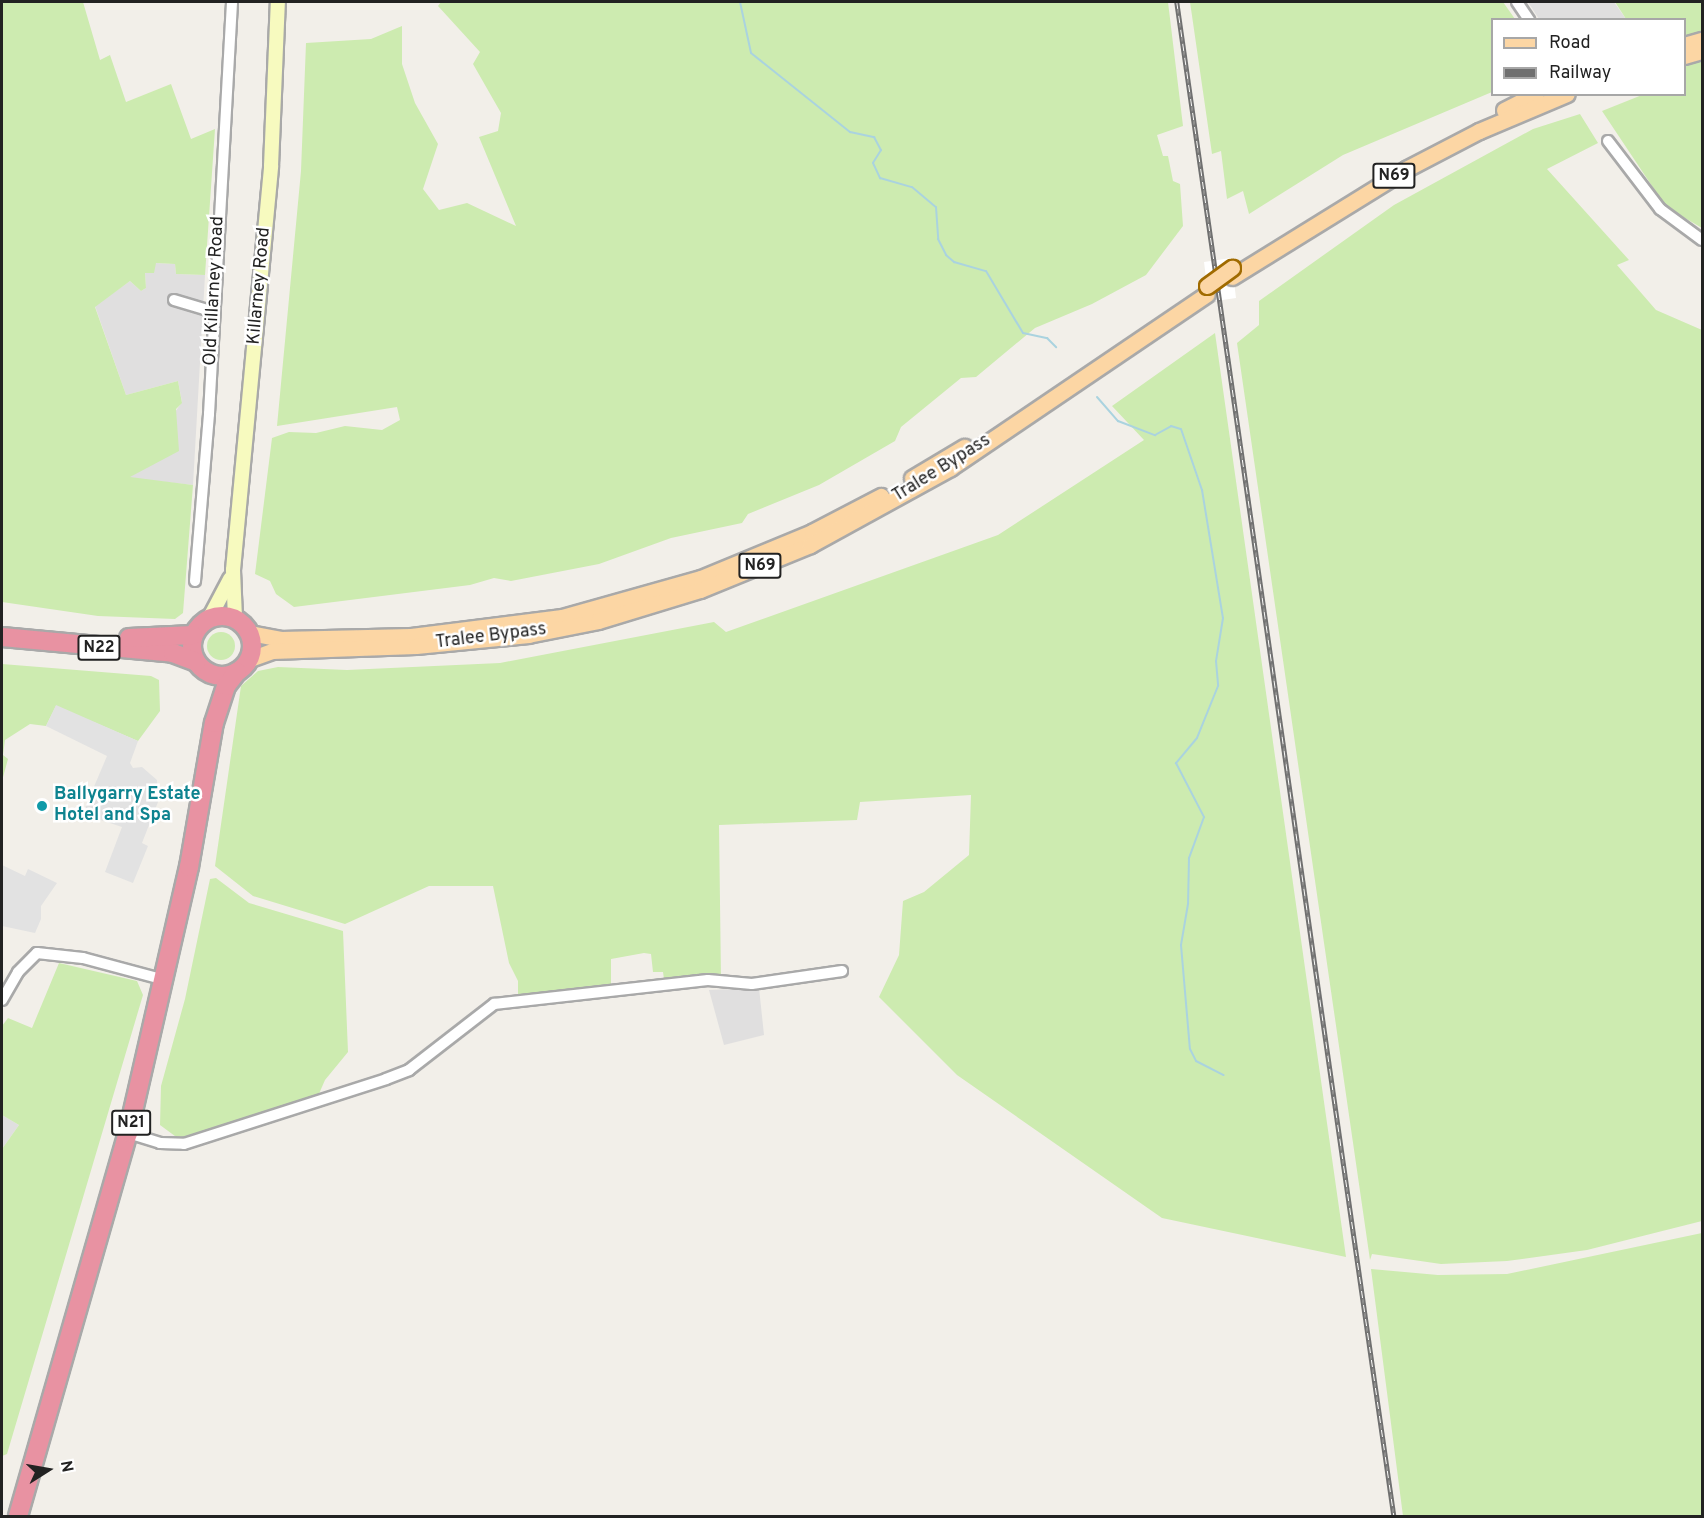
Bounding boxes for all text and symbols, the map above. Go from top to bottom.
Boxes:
legend [1491,18,1686,96]
text: Road [1549,32,1591,55]
text: Railway [1549,62,1611,85]
road number: N69 [1372,163,1416,189]
street label: Old Killarney Road [200,216,230,366]
street label: Killarney Road [244,226,276,346]
street label: Tralee Bypass [889,430,995,508]
road number: N69 [738,553,783,579]
street label: Tralee Bypass [434,619,548,655]
road number: N22 [76,635,122,661]
place label: Ballygarry Estate Hotel and Spa [54,785,200,828]
marker: Ballygarry Estate Hotel and Spa [35,799,49,813]
road number: N21 [110,1110,152,1136]
north arrow [18,1440,78,1500]
text: N [55,1459,77,1474]

